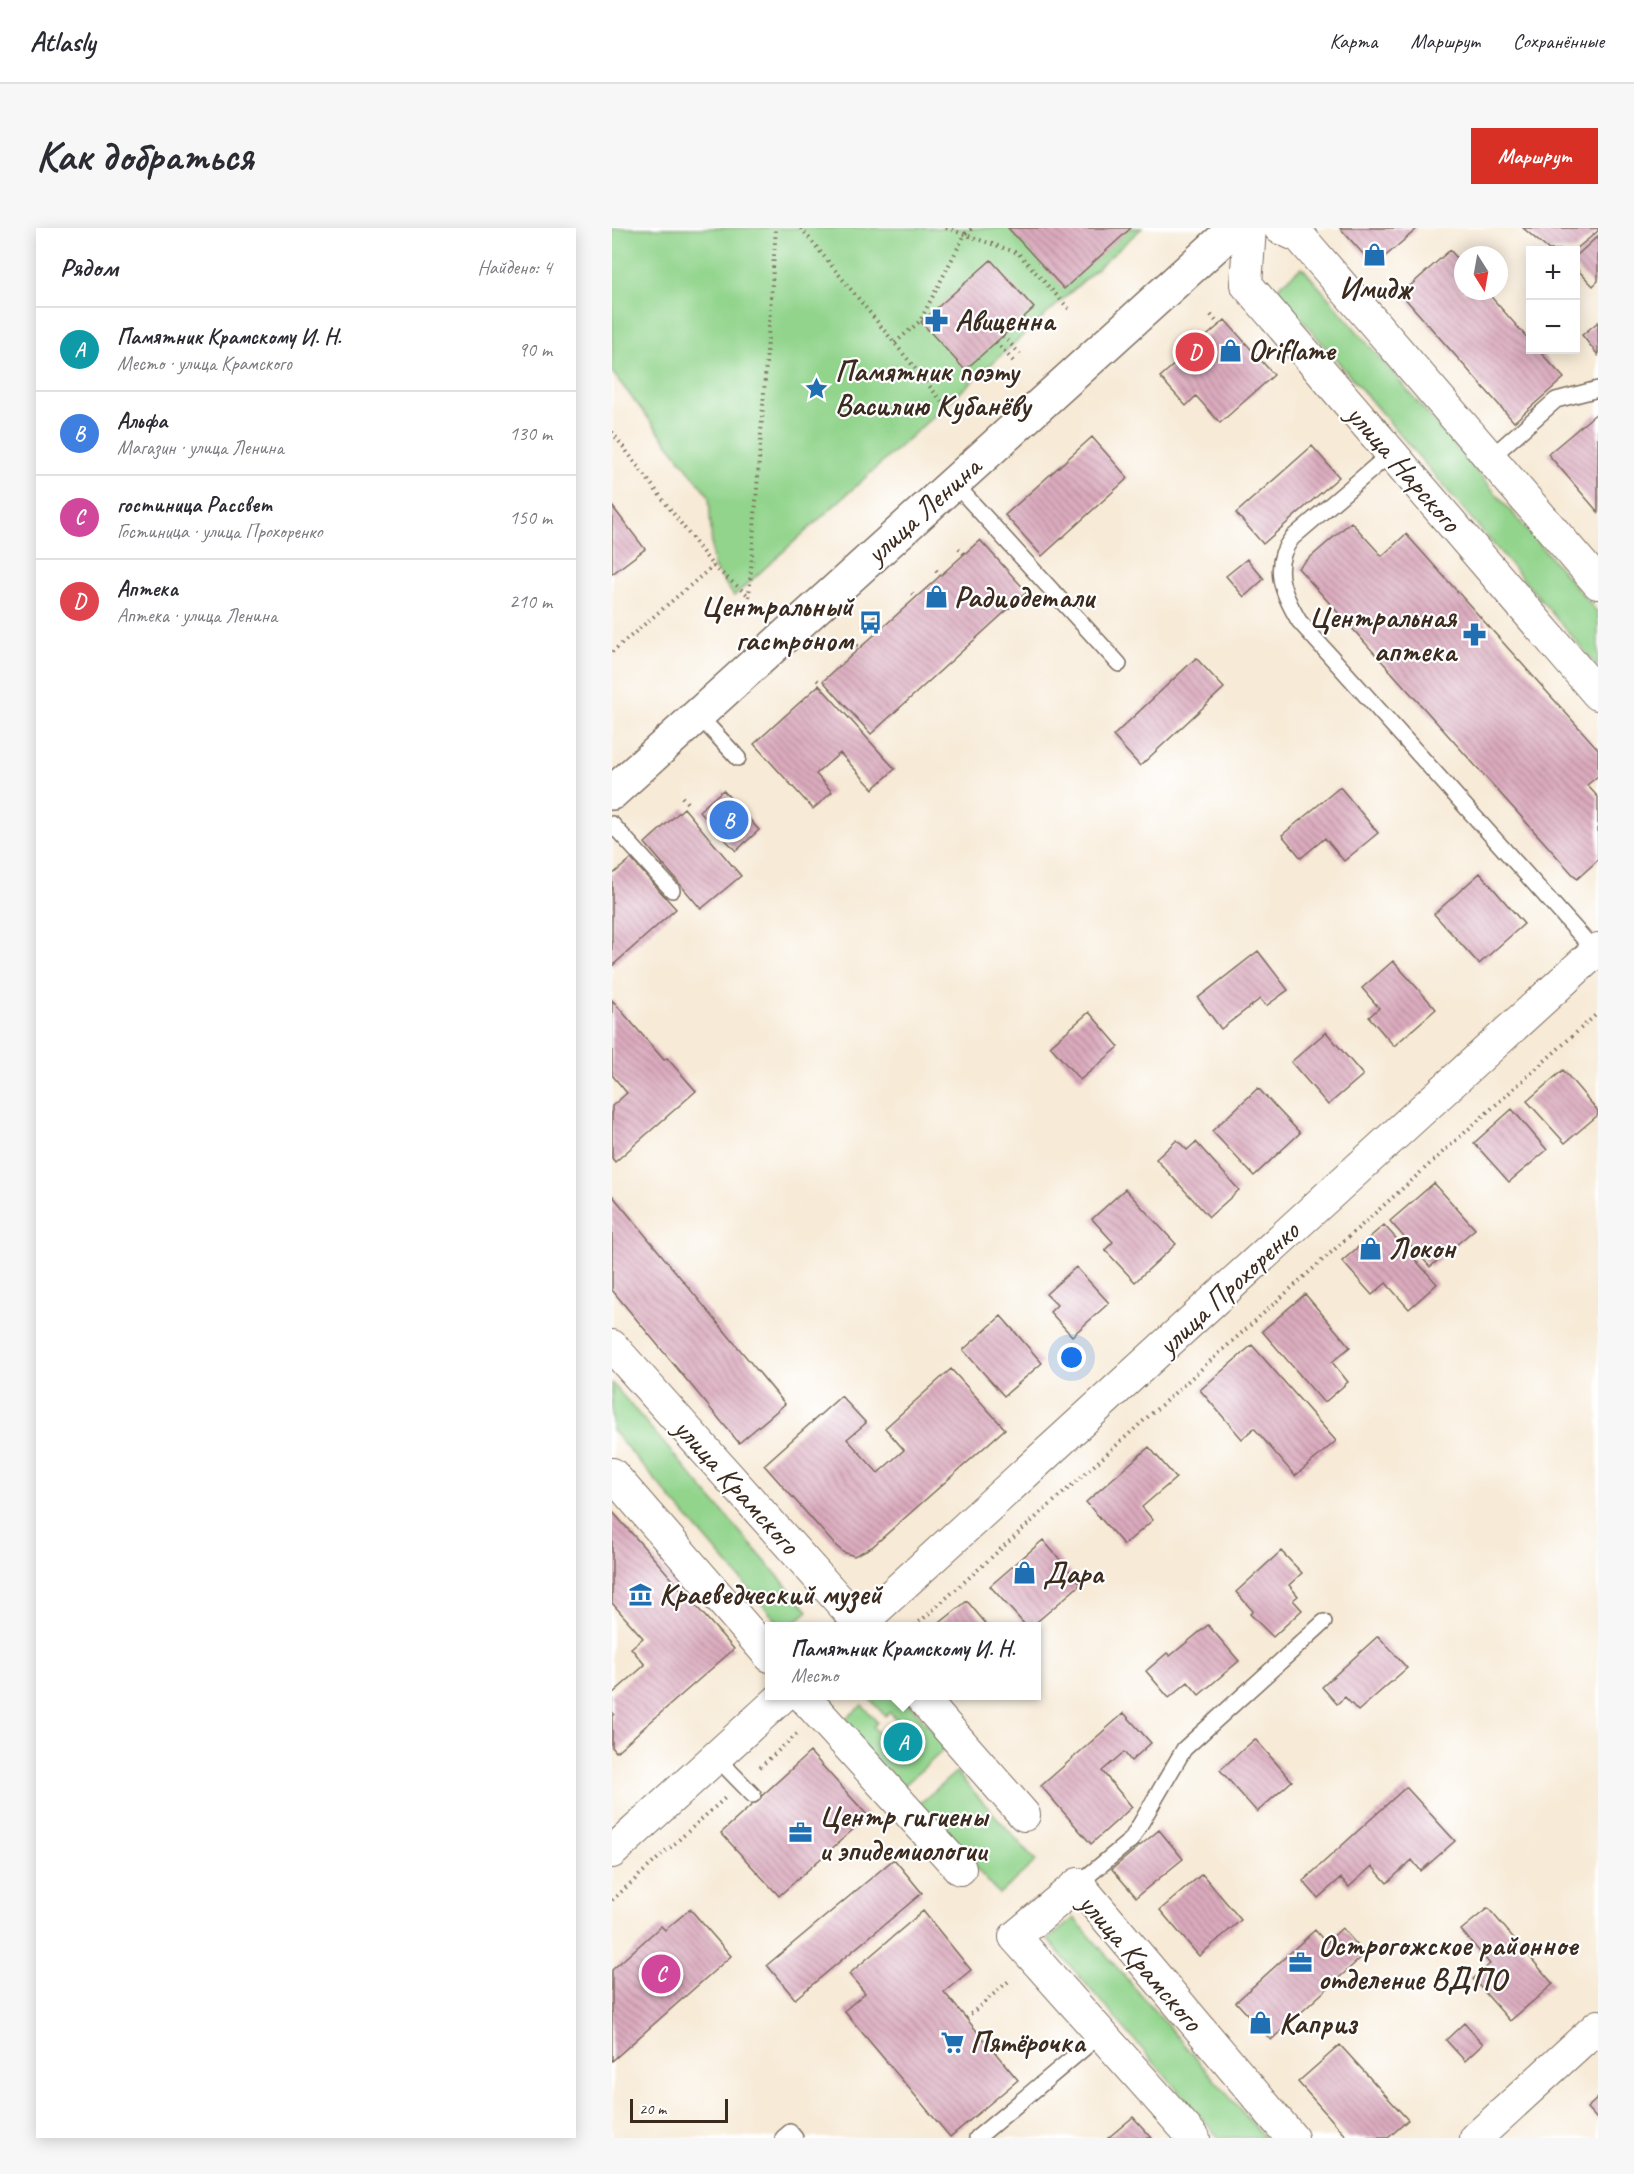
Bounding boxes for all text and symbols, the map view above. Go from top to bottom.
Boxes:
text: Atlasly [30,24,95,59]
text: Карта [1329,28,1378,54]
text: Маршрут [1411,28,1480,54]
text: Сохранённые [1513,28,1604,54]
button: Маршрут [1471,128,1598,184]
text: Как добраться [36,130,253,183]
shop icon: Имидж [1362,241,1388,267]
north arrow [1454,246,1508,300]
map controls [1526,246,1580,354]
button: + [1526,246,1580,300]
text: Рядом [60,251,118,284]
text: Найдено: 4 [477,255,552,280]
place label: Имидж [1339,269,1415,307]
button: − [1526,300,1580,354]
place label: Авиценна [955,301,1057,339]
pharmacy icon: Авиценна [924,307,950,333]
text: Памятник Крамскому И. Н. [117,323,341,351]
pin: D [1176,330,1214,374]
place label: Oriflame [1248,331,1336,369]
text: A [74,337,85,362]
text: 90 m [518,337,552,362]
shop icon: Oriflame [1217,337,1243,363]
text: Место · улица Крамского [117,351,292,376]
place label: Памятник поэту Василию Кубанёву [835,352,1033,425]
place icon: Памятник поэту Василию Кубанёву [804,375,830,401]
street label: улица Нарского [1337,395,1471,541]
text: Альфа [117,407,167,435]
text: B [74,421,85,446]
text: 130 m [509,421,552,446]
text: Магазин · улица Ленина [117,435,284,460]
street label: улица Ленина [856,446,991,573]
text: гостиница Рассвет [117,491,272,519]
text: C [75,505,84,530]
text: 150 m [509,505,552,530]
text: Гостиница · улица Прохоренко [117,519,323,544]
text: Аптека [117,575,178,603]
place label: Радиодетали [954,578,1096,616]
shop icon: Радиодетали [923,584,949,610]
place label: Центральный гастроном [701,587,855,659]
text: D [74,589,85,614]
text: 210 m [509,589,552,614]
place label: Центральная аптека [1309,598,1459,670]
text: Аптека · улица Ленина [117,603,277,628]
bus stop icon: Центральный гастроном [858,610,884,636]
pharmacy icon: Центральная аптека [1461,621,1487,647]
pin: B [710,798,748,842]
street label: улица Прохоренко [1147,1211,1308,1365]
place label: Локон [1388,1229,1457,1267]
shop icon: Локон [1357,1235,1383,1261]
your location [1057,1343,1086,1372]
street label: улица Крамского [664,1408,809,1563]
place label: Дара [1043,1554,1105,1592]
shop icon: Дара [1012,1560,1038,1586]
place label: Краеведческий музей [659,1575,884,1614]
museum icon: Краеведческий музей [628,1581,654,1607]
popup [765,1622,1041,1700]
text: Памятник Крамскому И. Н. [791,1635,1015,1663]
text: Место [791,1663,838,1688]
pin: A [884,1720,922,1765]
place label: Центр гигиены и эпидемиологии [819,1797,990,1869]
office icon: Центр гигиены и эпидемиологии [788,1820,814,1846]
street label: улица Крамского [1069,1883,1212,2040]
place label: Острогожское районное отделение ВДПО [1318,1926,1579,1998]
office icon: Острогожское районное отделение ВДПО [1287,1949,1313,1975]
pin: C [641,1952,680,1996]
place label: Каприз [1279,2004,1359,2042]
shop icon: Каприз [1248,2010,1274,2036]
place label: Пятёрочка [970,2023,1087,2061]
supermarket icon: Пятёрочка [939,2029,965,2055]
scale bar [630,2096,728,2124]
text: 20 m [639,2099,666,2119]

